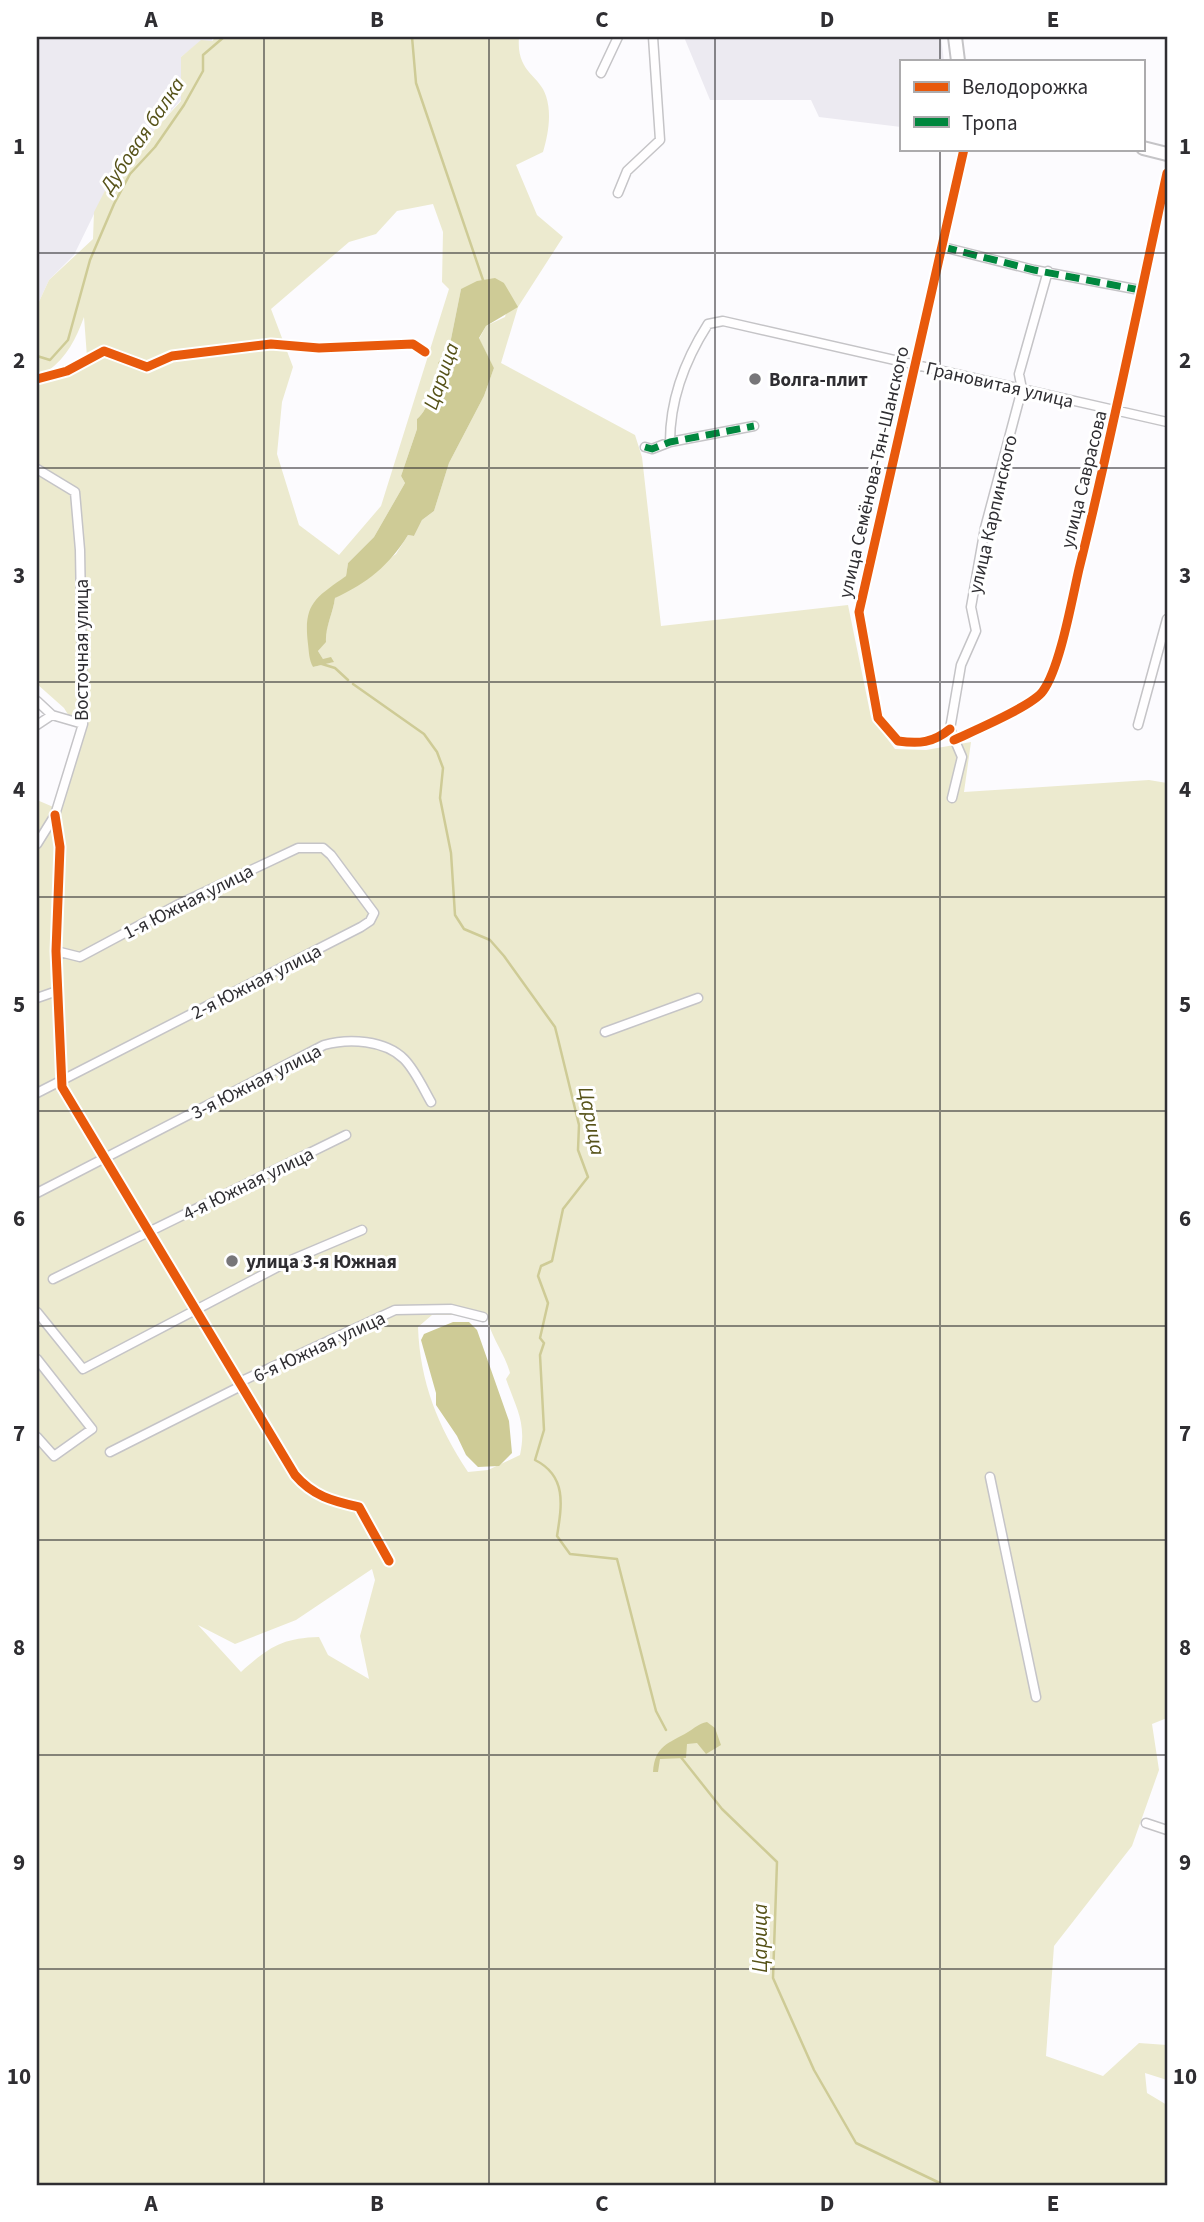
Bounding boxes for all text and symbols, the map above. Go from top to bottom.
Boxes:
text: A [143,3,158,36]
text: B [370,3,384,36]
text: C [595,3,609,36]
text: D [820,3,834,36]
text: E [1047,3,1059,36]
legend [900,60,1144,150]
water label: Дубовая балка [91,71,192,200]
text: Велодорожка [962,72,1088,102]
text: Тропа [962,108,1018,138]
text: 1 [13,130,25,163]
text: 1 [1179,130,1191,163]
water label: Царица [416,338,466,414]
text: 2 [13,344,25,377]
street label: улица Семёнова-Тян-Шанского [832,344,917,601]
text: 2 [1179,344,1191,377]
street label: Грановитая улица [923,355,1076,416]
place label: Волга-плит [769,367,868,394]
marker: Волга-плит [747,371,763,387]
street label: улица Саврасова [1054,408,1115,551]
street label: улица Карпинского [962,432,1025,596]
text: 3 [13,559,25,592]
text: 3 [1179,559,1191,592]
street label: Восточная улица [69,579,96,721]
text: 4 [13,773,25,806]
text: 4 [1179,773,1191,806]
street label: 1-я Южная улица [119,858,258,947]
street label: 2-я Южная улица [187,938,326,1027]
text: 5 [13,988,25,1021]
text: 5 [1179,988,1191,1021]
street label: 3-я Южная улица [187,1038,326,1127]
water label: Царица [571,1084,613,1158]
street label: 4-я Южная улица [179,1141,319,1228]
text: 6 [13,1202,25,1235]
text: 6 [1179,1202,1191,1235]
place label: улица 3-я Южная [246,1249,397,1276]
marker: улица 3-я Южная [224,1253,240,1269]
street label: 6-я Южная улица [249,1305,390,1390]
text: 7 [13,1417,25,1450]
text: 7 [1179,1417,1191,1450]
text: 8 [13,1631,25,1664]
text: 8 [1179,1631,1191,1664]
text: 9 [13,1846,25,1879]
text: 9 [1179,1846,1191,1879]
water label: Царица [745,1903,775,1973]
text: 10 [7,2060,31,2093]
text: 10 [1173,2060,1197,2093]
text: A [143,2187,158,2220]
text: B [370,2187,384,2220]
text: C [595,2187,609,2220]
text: D [820,2187,834,2220]
text: E [1047,2187,1059,2220]

